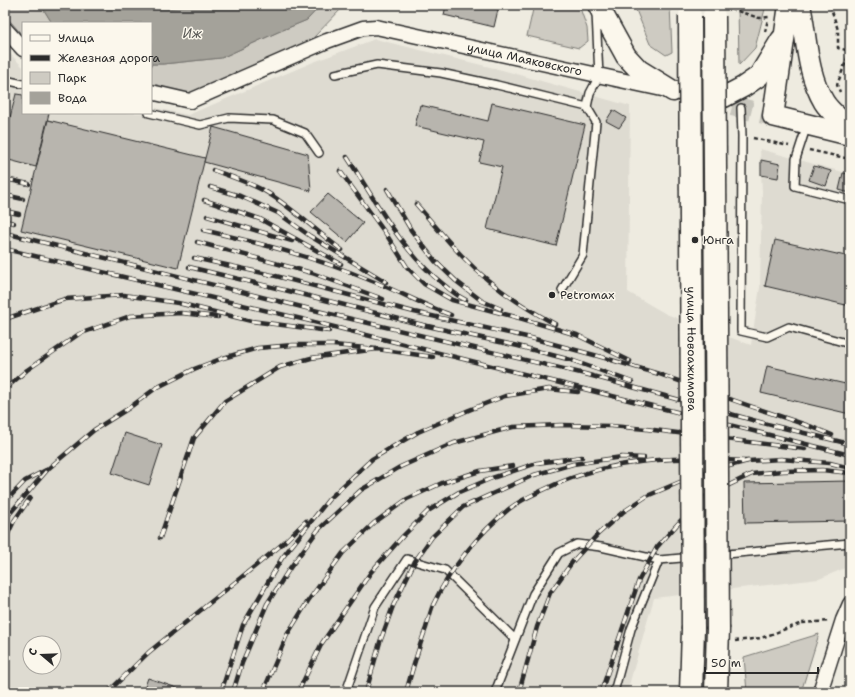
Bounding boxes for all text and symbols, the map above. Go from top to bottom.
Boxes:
legend [22,22,152,114]
water label: Иж [182,25,202,42]
text: Улица [58,30,95,46]
street label: улица Маяковского [466,39,584,79]
text: Железная дорога [58,50,161,66]
text: Парк [58,70,87,86]
text: Вода [58,90,87,106]
place label: Юнга [703,232,734,248]
marker: Юнга [690,235,700,245]
place label: Petromax [560,287,615,303]
street label: улица Новоажимова [683,287,700,412]
marker: Petromax [547,290,557,300]
north arrow [22,635,62,675]
text: С [25,646,41,658]
scale bar [705,649,818,675]
text: 50 m [711,655,741,671]

